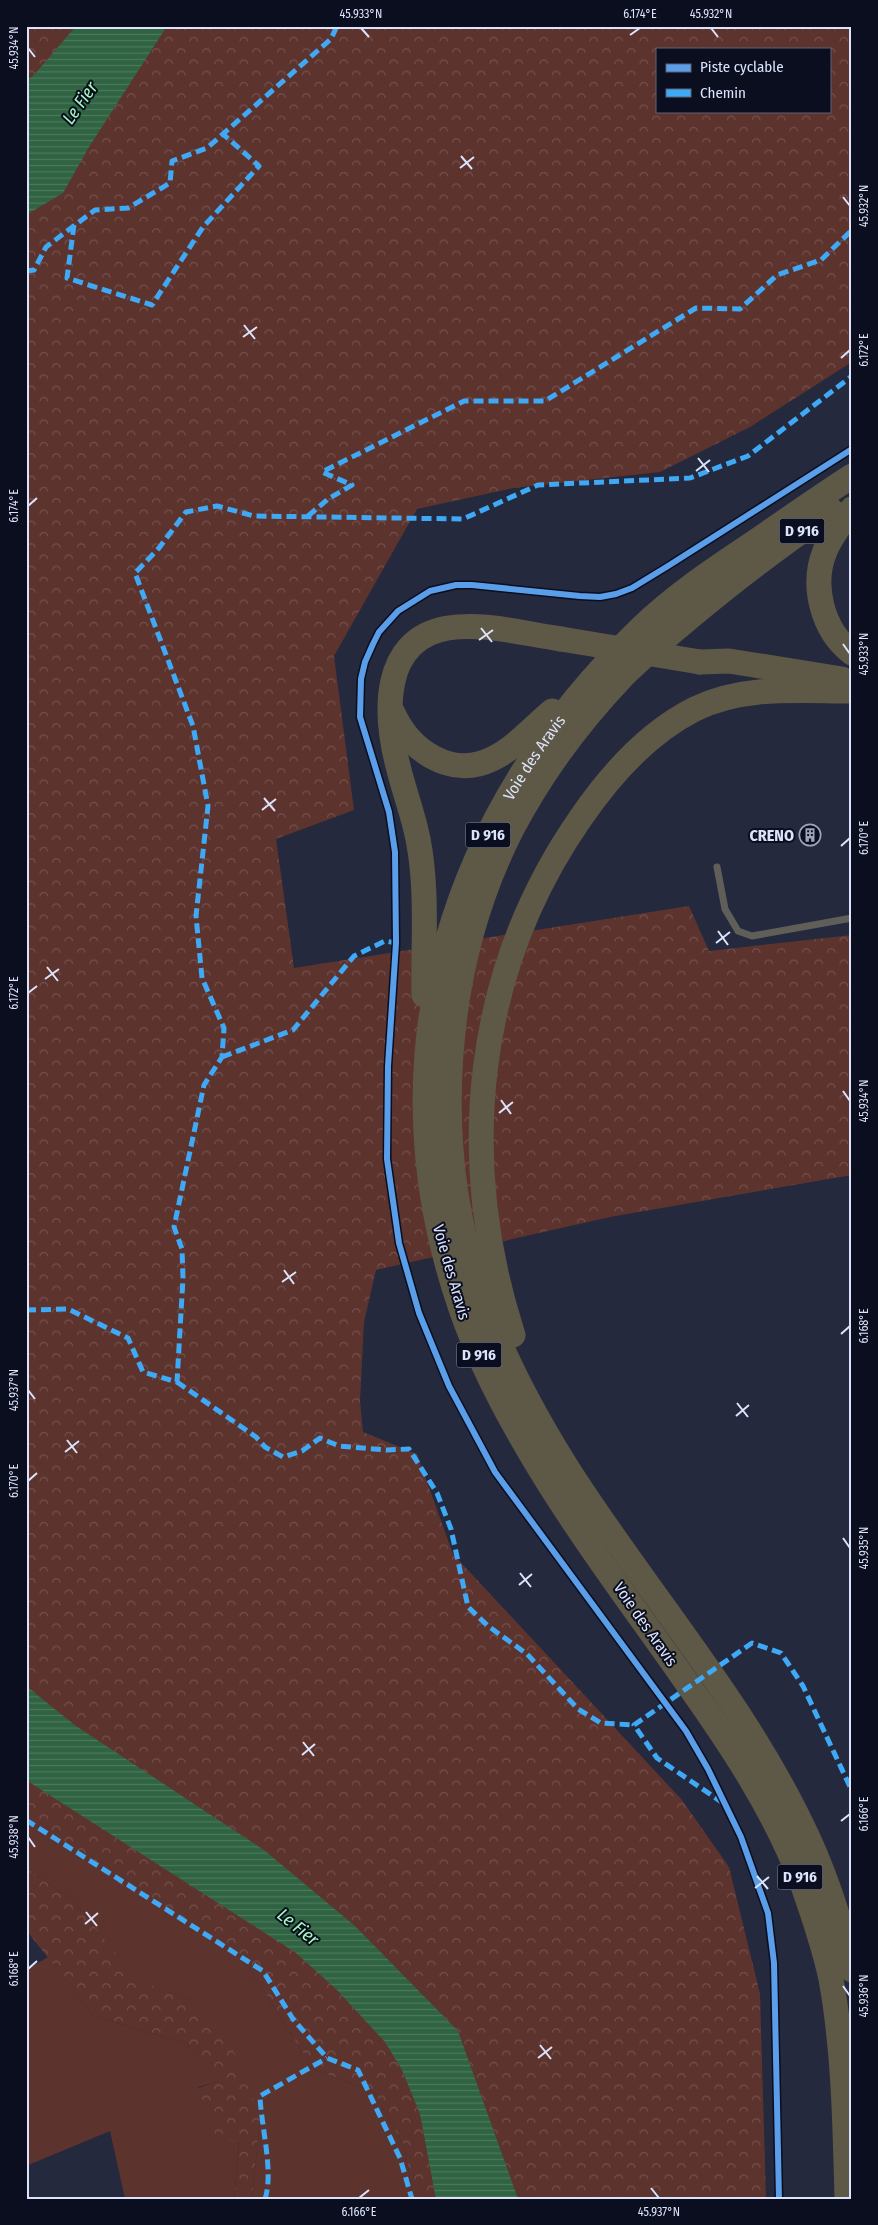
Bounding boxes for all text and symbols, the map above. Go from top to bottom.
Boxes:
text: 45.933°N [340,7,382,21]
text: 6.174°E [623,7,657,21]
text: 45.932°N [690,7,732,21]
text: 45.934°N [7,26,21,70]
legend [656,48,830,112]
text: Piste cyclable [700,58,784,76]
water label: Le Fier [58,77,103,128]
text: Chemin [700,84,746,102]
text: 45.932°N [857,185,871,227]
text: 6.172°E [857,333,871,367]
text: 6.174°E [7,489,21,523]
road number: D 916 [780,518,824,544]
text: 45.933°N [857,633,871,675]
street label: Voie des Aravis [499,711,569,804]
text: 6.170°E [857,821,871,855]
road number: D 916 [466,822,510,848]
building icon: CRENO [798,823,822,847]
place label: CRENO [749,826,794,845]
text: 6.172°E [7,976,21,1010]
text: 45.934°N [857,1079,871,1123]
street label: Voie des Aravis [429,1222,474,1322]
text: 6.168°E [857,1308,871,1344]
road number: D 916 [456,1342,502,1368]
text: 45.937°N [7,1369,21,1411]
text: 6.170°E [7,1464,21,1498]
text: 45.935°N [857,1527,871,1569]
street label: Voie des Aravis [610,1579,682,1670]
text: 6.166°E [857,1796,871,1832]
text: 45.938°N [7,1815,21,1859]
road number: D 916 [778,1864,822,1890]
water label: Le Fier [273,1904,324,1951]
text: 6.168°E [7,1951,21,1987]
text: 45.936°N [857,1974,871,2018]
text: 6.166°E [341,2205,377,2219]
text: 45.937°N [638,2205,680,2219]

